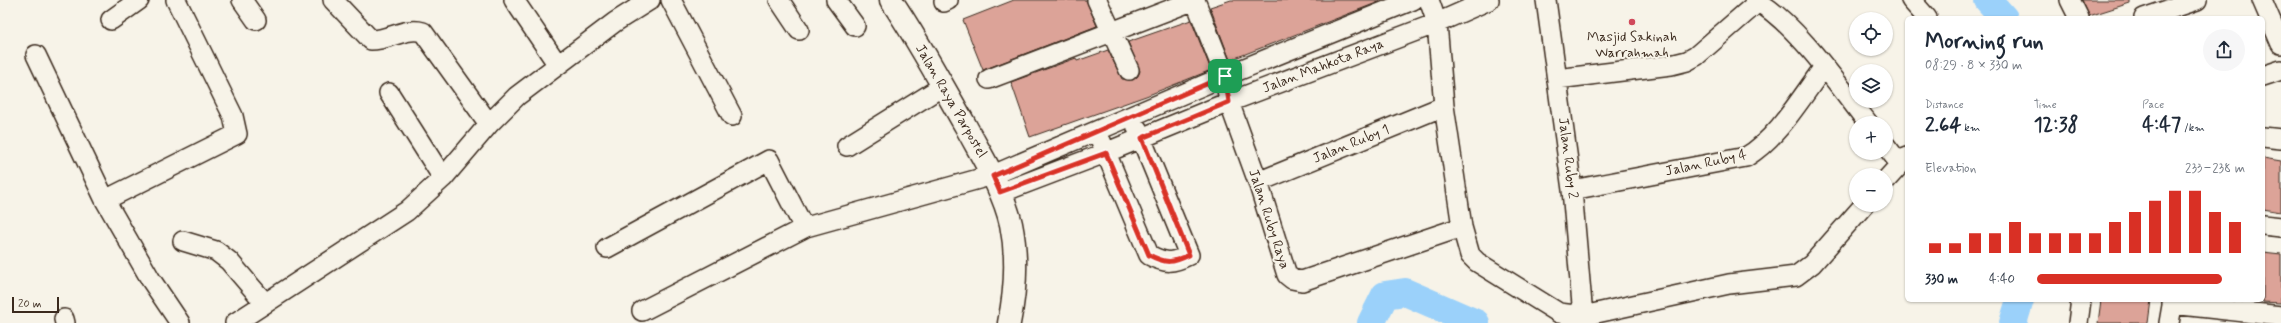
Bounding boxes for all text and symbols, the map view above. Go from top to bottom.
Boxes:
map controls [1849,12,1893,212]
button: locate [1849,12,1893,56]
marker: Masjid Sakinah Warrahmah [1627,17,1637,27]
place label: Masjid Sakinah Warrahmah [1587,28,1677,62]
text: Morning run [1925,28,2044,56]
button: share [2203,29,2245,71]
street label: Jalan Mahkota Raya [1260,35,1386,97]
street label: Jalan Raya Parpostel [911,41,991,161]
text: 08:29 · 8 × 330 m [1925,57,2022,74]
pin [1208,59,1242,93]
button: layers [1849,64,1893,108]
icon: arrive [1214,65,1236,87]
text: Distance [1925,98,1964,112]
text: Time [2034,98,2057,112]
text: Pace [2142,98,2164,112]
text: 2.64 [1925,112,1961,139]
text: 12:38 [2034,112,2079,139]
text: 4:47 [2142,112,2181,139]
street label: Jalan Ruby 2 [1554,116,1582,200]
button: + [1849,116,1893,160]
street label: Jalan Ruby 1 [1310,120,1392,168]
text: km [1961,121,1980,135]
text: /km [2181,121,2205,135]
street label: Jalan Ruby 4 [1664,146,1748,180]
text: Elevation [1925,160,1976,177]
text: 233–238 m [2185,160,2245,177]
street label: Jalan Ruby Raya [1244,167,1294,272]
button: − [1849,168,1893,212]
text: 330 m [1925,271,1958,288]
text: 4:40 [1989,271,2015,288]
scale bar [12,295,59,314]
text: 20 m [18,297,41,311]

